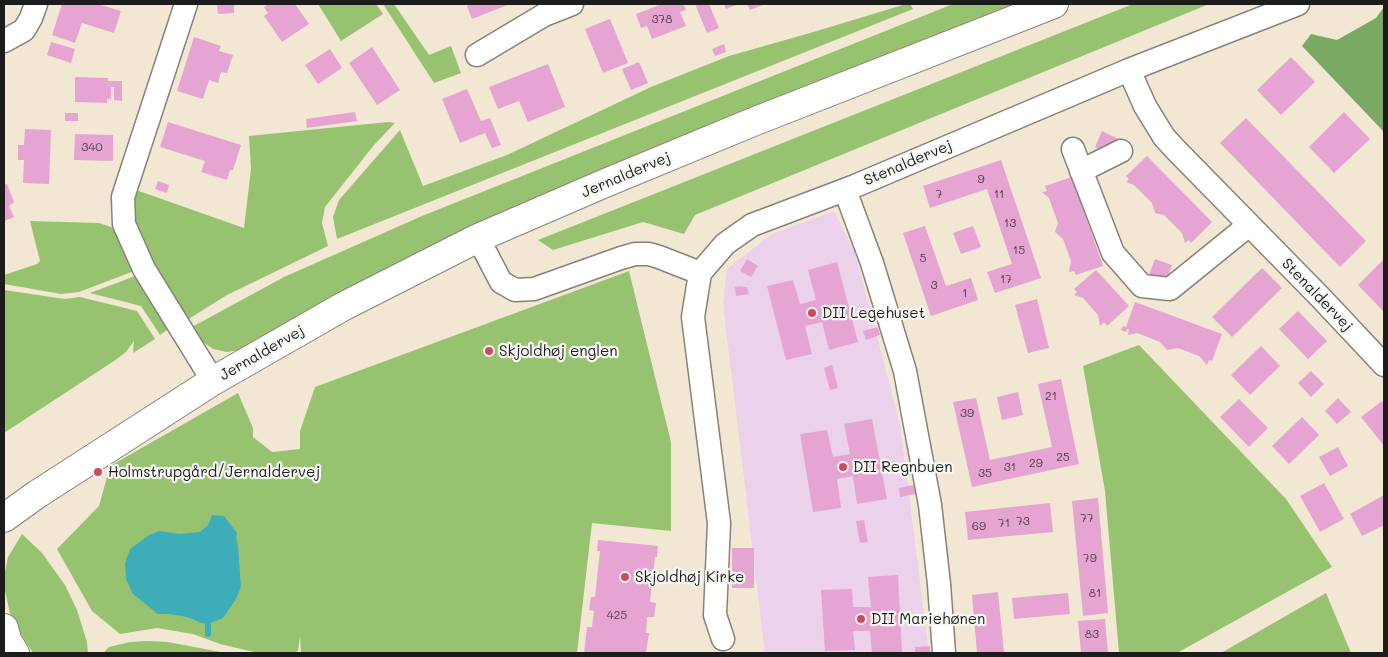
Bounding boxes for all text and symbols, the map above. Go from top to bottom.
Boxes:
house number: 378 [652,12,672,26]
street label: Stenaldervej [861,136,955,190]
house number: 340 [81,140,103,154]
street label: Jernaldervej [579,148,673,202]
house number: 9 [977,172,985,186]
house number: 7 [936,187,942,201]
house number: 11 [994,187,1004,201]
house number: 13 [1004,216,1016,230]
house number: 15 [1013,243,1025,257]
house number: 5 [920,251,926,265]
street label: Stenaldervej [1278,255,1356,335]
house number: 17 [1000,272,1012,286]
house number: 3 [930,278,938,292]
house number: 1 [962,286,968,300]
place label: DII Legehuset [822,304,925,322]
marker: DII Legehuset [806,307,818,319]
street label: Jernaldervej [216,321,308,385]
place label: Skjoldhøj englen [499,342,618,360]
marker: Skjoldhøj englen [483,345,495,357]
house number: 21 [1045,389,1057,403]
house number: 39 [960,406,974,420]
house number: 25 [1056,450,1070,464]
house number: 29 [1029,456,1043,470]
place label: DII Regnbuen [853,458,953,476]
house number: 31 [1004,460,1016,474]
marker: DII Regnbuen [837,461,849,473]
place label: Holmstrupgård/Jernaldervej [108,463,320,481]
marker: Holmstrupgård/Jernaldervej [92,466,104,478]
house number: 35 [978,466,992,480]
house number: 77 [1080,511,1094,525]
house number: 73 [1016,514,1030,528]
house number: 71 [998,516,1010,530]
house number: 69 [972,519,986,533]
house number: 79 [1083,551,1097,565]
place label: Skjoldhøj Kirke [635,568,744,586]
marker: Skjoldhøj Kirke [619,571,631,583]
house number: 81 [1089,586,1101,600]
house number: 425 [607,608,627,622]
place label: DII Mariehønen [871,610,985,628]
marker: DII Mariehønen [855,613,867,625]
house number: 83 [1085,627,1099,641]

